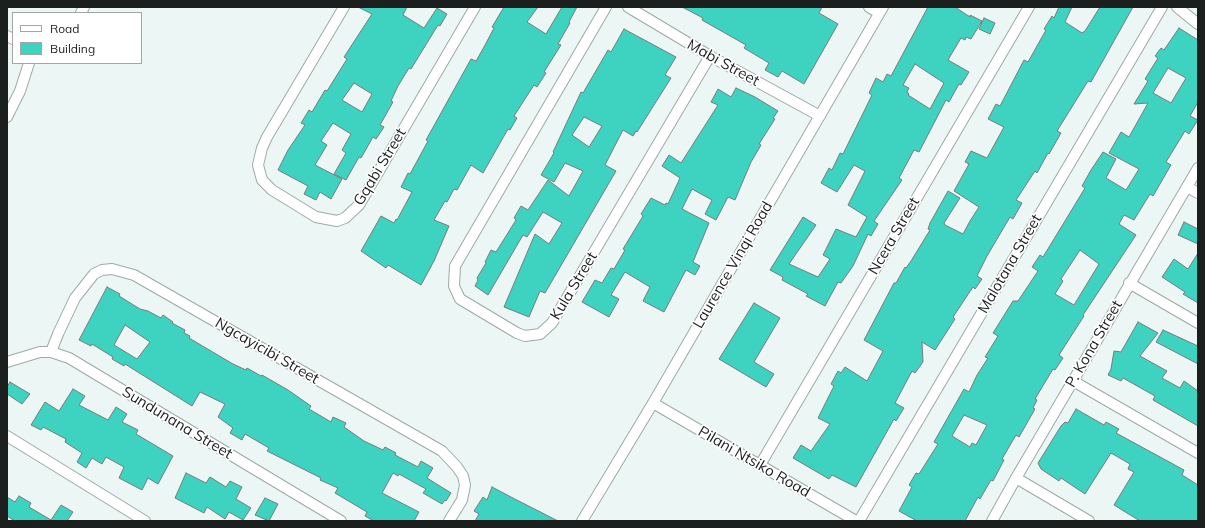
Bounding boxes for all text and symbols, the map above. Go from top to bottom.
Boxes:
legend [12,12,142,64]
text: Road [50,21,79,36]
street label: Mabi Street [684,36,762,90]
text: Building [50,41,95,56]
street label: Gqabi Street [350,125,410,209]
street label: Ncera Street [865,194,923,278]
street label: Laurence Vinqi Road [689,198,777,332]
street label: Malotana Street [974,211,1046,317]
street label: Kula Street [547,249,601,323]
street label: P. Kona Street [1062,297,1126,391]
street label: Ngcayicibi Street [212,314,322,388]
street label: Sundunana Street [119,383,235,463]
street label: Pilani Ntsiko Road [695,423,813,501]

